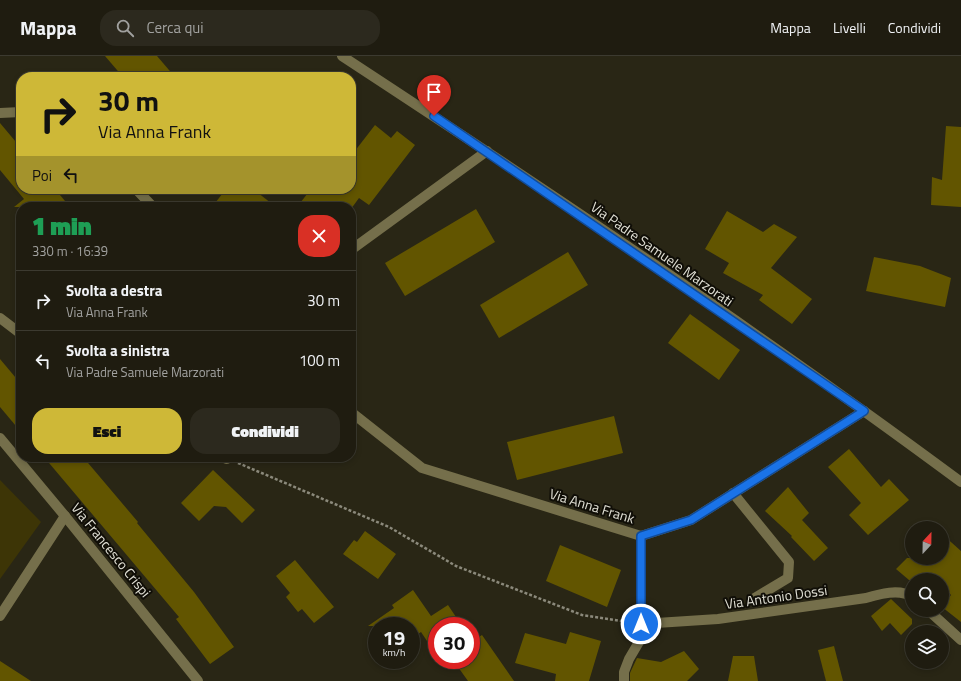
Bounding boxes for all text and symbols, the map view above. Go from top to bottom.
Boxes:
search box [100,10,380,46]
text: Mappa [20,13,76,42]
text: Cerca qui [146,16,204,39]
icon: search [114,17,136,39]
text: Mappa [770,17,811,38]
text: Livelli [833,17,866,38]
text: Condividi [888,17,941,38]
pin [417,75,451,116]
text: 30 m [98,79,159,122]
icon: arrive [423,81,445,103]
icon: right [32,88,84,140]
text: Via Anna Frank [98,118,211,145]
text: Poi [32,164,52,187]
icon: left [60,164,82,186]
street label: Via Padre Samuele Marzorati [587,196,738,311]
text: 1 min [32,208,92,244]
button: close [298,215,340,257]
text: 330 m · 16:39 [32,241,108,261]
text: Svolta a destra [66,279,163,302]
text: 30 m [307,289,340,312]
icon: right [32,290,54,312]
text: Via Anna Frank [66,302,148,322]
text: Svolta a sinistra [66,339,170,362]
text: 100 m [299,349,340,372]
icon: left [32,350,54,372]
text: Via Padre Samuele Marzorati [66,362,224,382]
button: Esci [32,408,182,454]
button: Condividi [190,408,340,454]
street label: Via Anna Frank [547,483,638,529]
street label: Via Francesco Crispi [67,498,156,601]
north arrow [905,521,949,565]
map controls [905,521,949,669]
button: search [905,573,949,617]
street label: Via Antonio Dossi [723,579,828,614]
position arrow [620,603,662,645]
speed limit sign: 30 [428,617,480,669]
text: 19 [383,622,405,653]
button: layers [905,625,949,669]
text: km/h [383,645,405,660]

